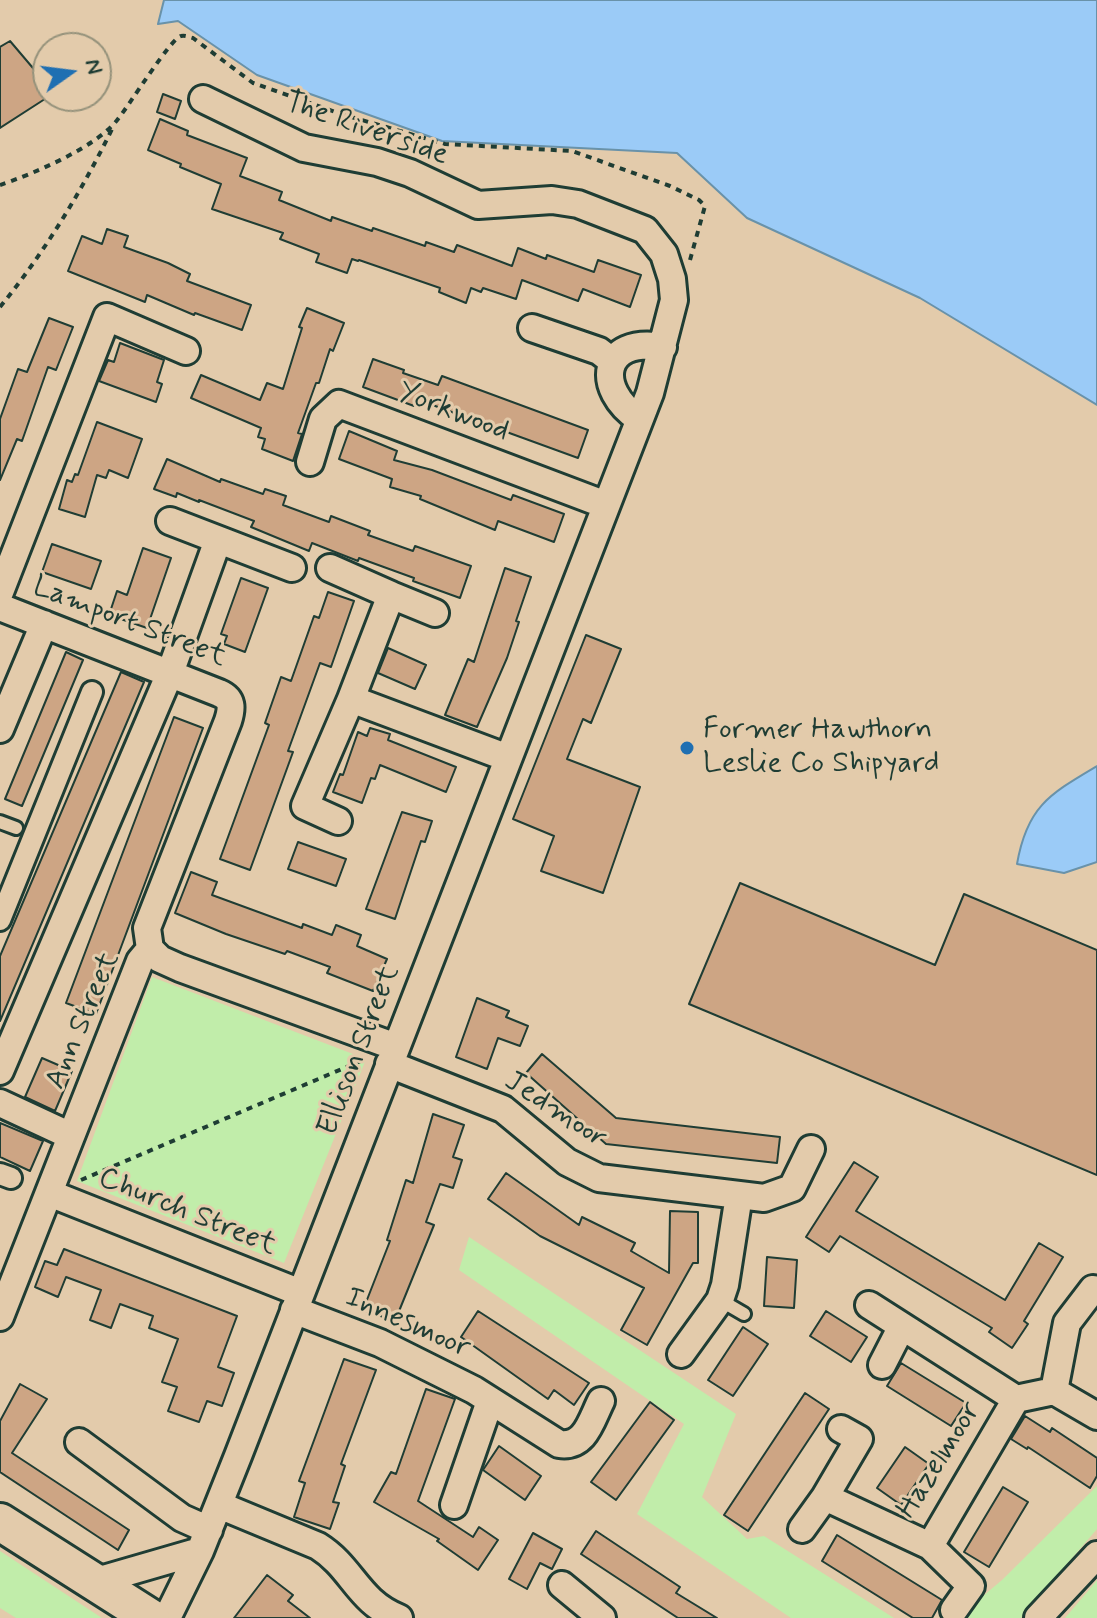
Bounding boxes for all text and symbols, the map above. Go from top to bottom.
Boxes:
north arrow [32,32,112,112]
text: N [78,56,109,77]
street label: The Riverside [279,85,453,175]
street label: Yorkwood [392,375,514,451]
street label: Lamport Street [27,570,231,676]
place label: Former Hawthorn Leslie Co Shipyard [703,713,939,784]
marker: Former Hawthorn Leslie Co Shipyard [678,739,696,757]
street label: Ann Street [39,947,129,1095]
street label: Ellison Street [311,961,409,1141]
street label: Jedmoor [497,1064,613,1158]
street label: Church Street [93,1161,281,1265]
street label: Innesmoor [339,1280,475,1368]
street label: Hazelmoor [890,1396,990,1526]

